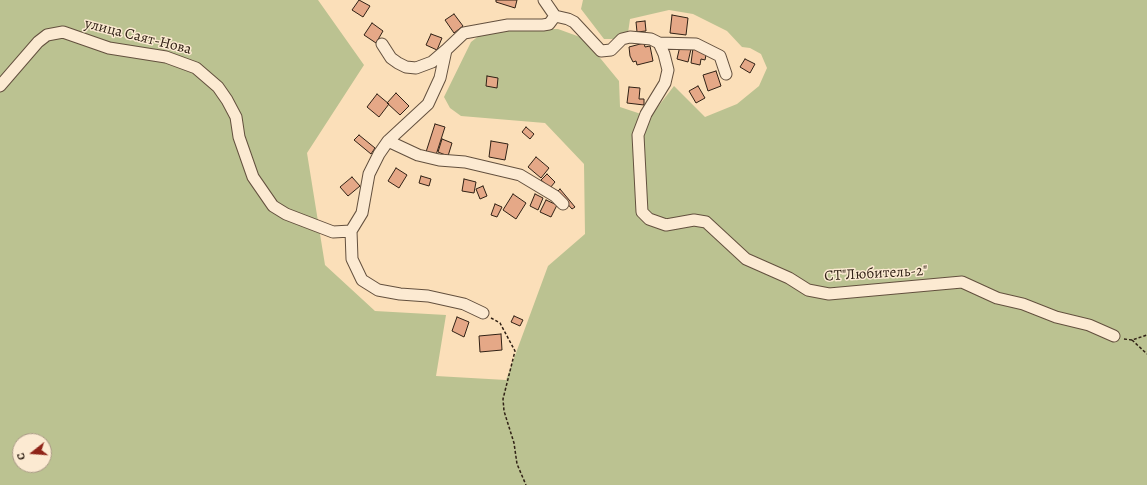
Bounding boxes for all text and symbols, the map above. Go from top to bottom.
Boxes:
street label: улица Саят-Нова [83,15,193,59]
street label: СТ"Любитель-2" [824,262,928,286]
north arrow [12,433,52,473]
text: С [13,451,29,462]

